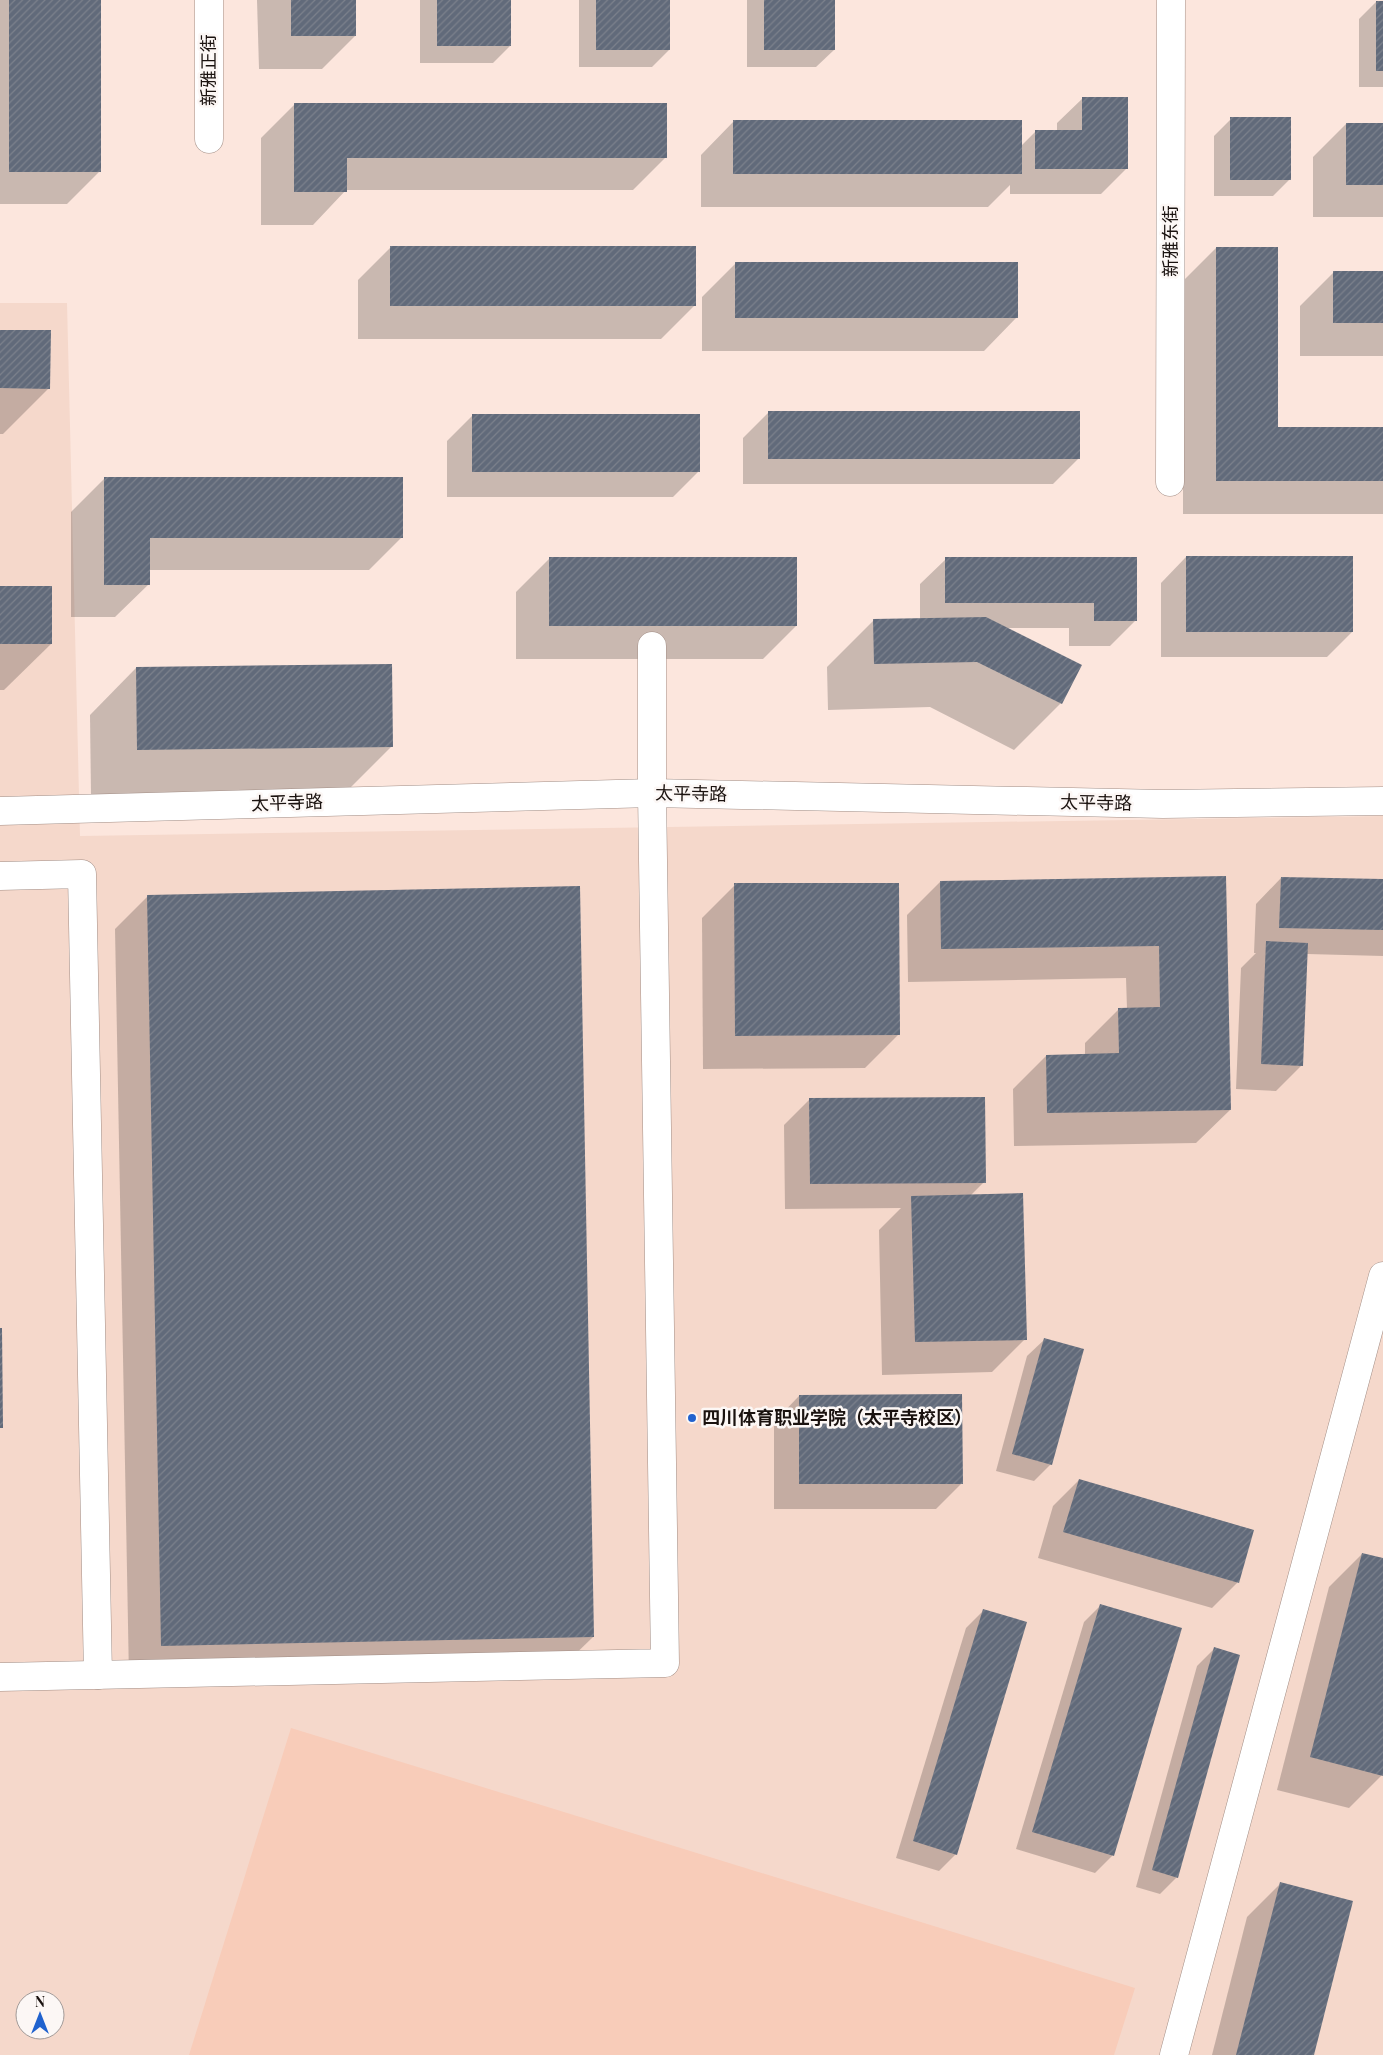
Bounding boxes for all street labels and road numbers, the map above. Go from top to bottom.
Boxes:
street label: 新雅正街 [196,34,220,106]
street label: 新雅东街 [1158,205,1182,277]
street label: 太平寺路 [655,780,727,806]
street label: 太平寺路 [251,789,323,815]
street label: 太平寺路 [1060,789,1132,815]

